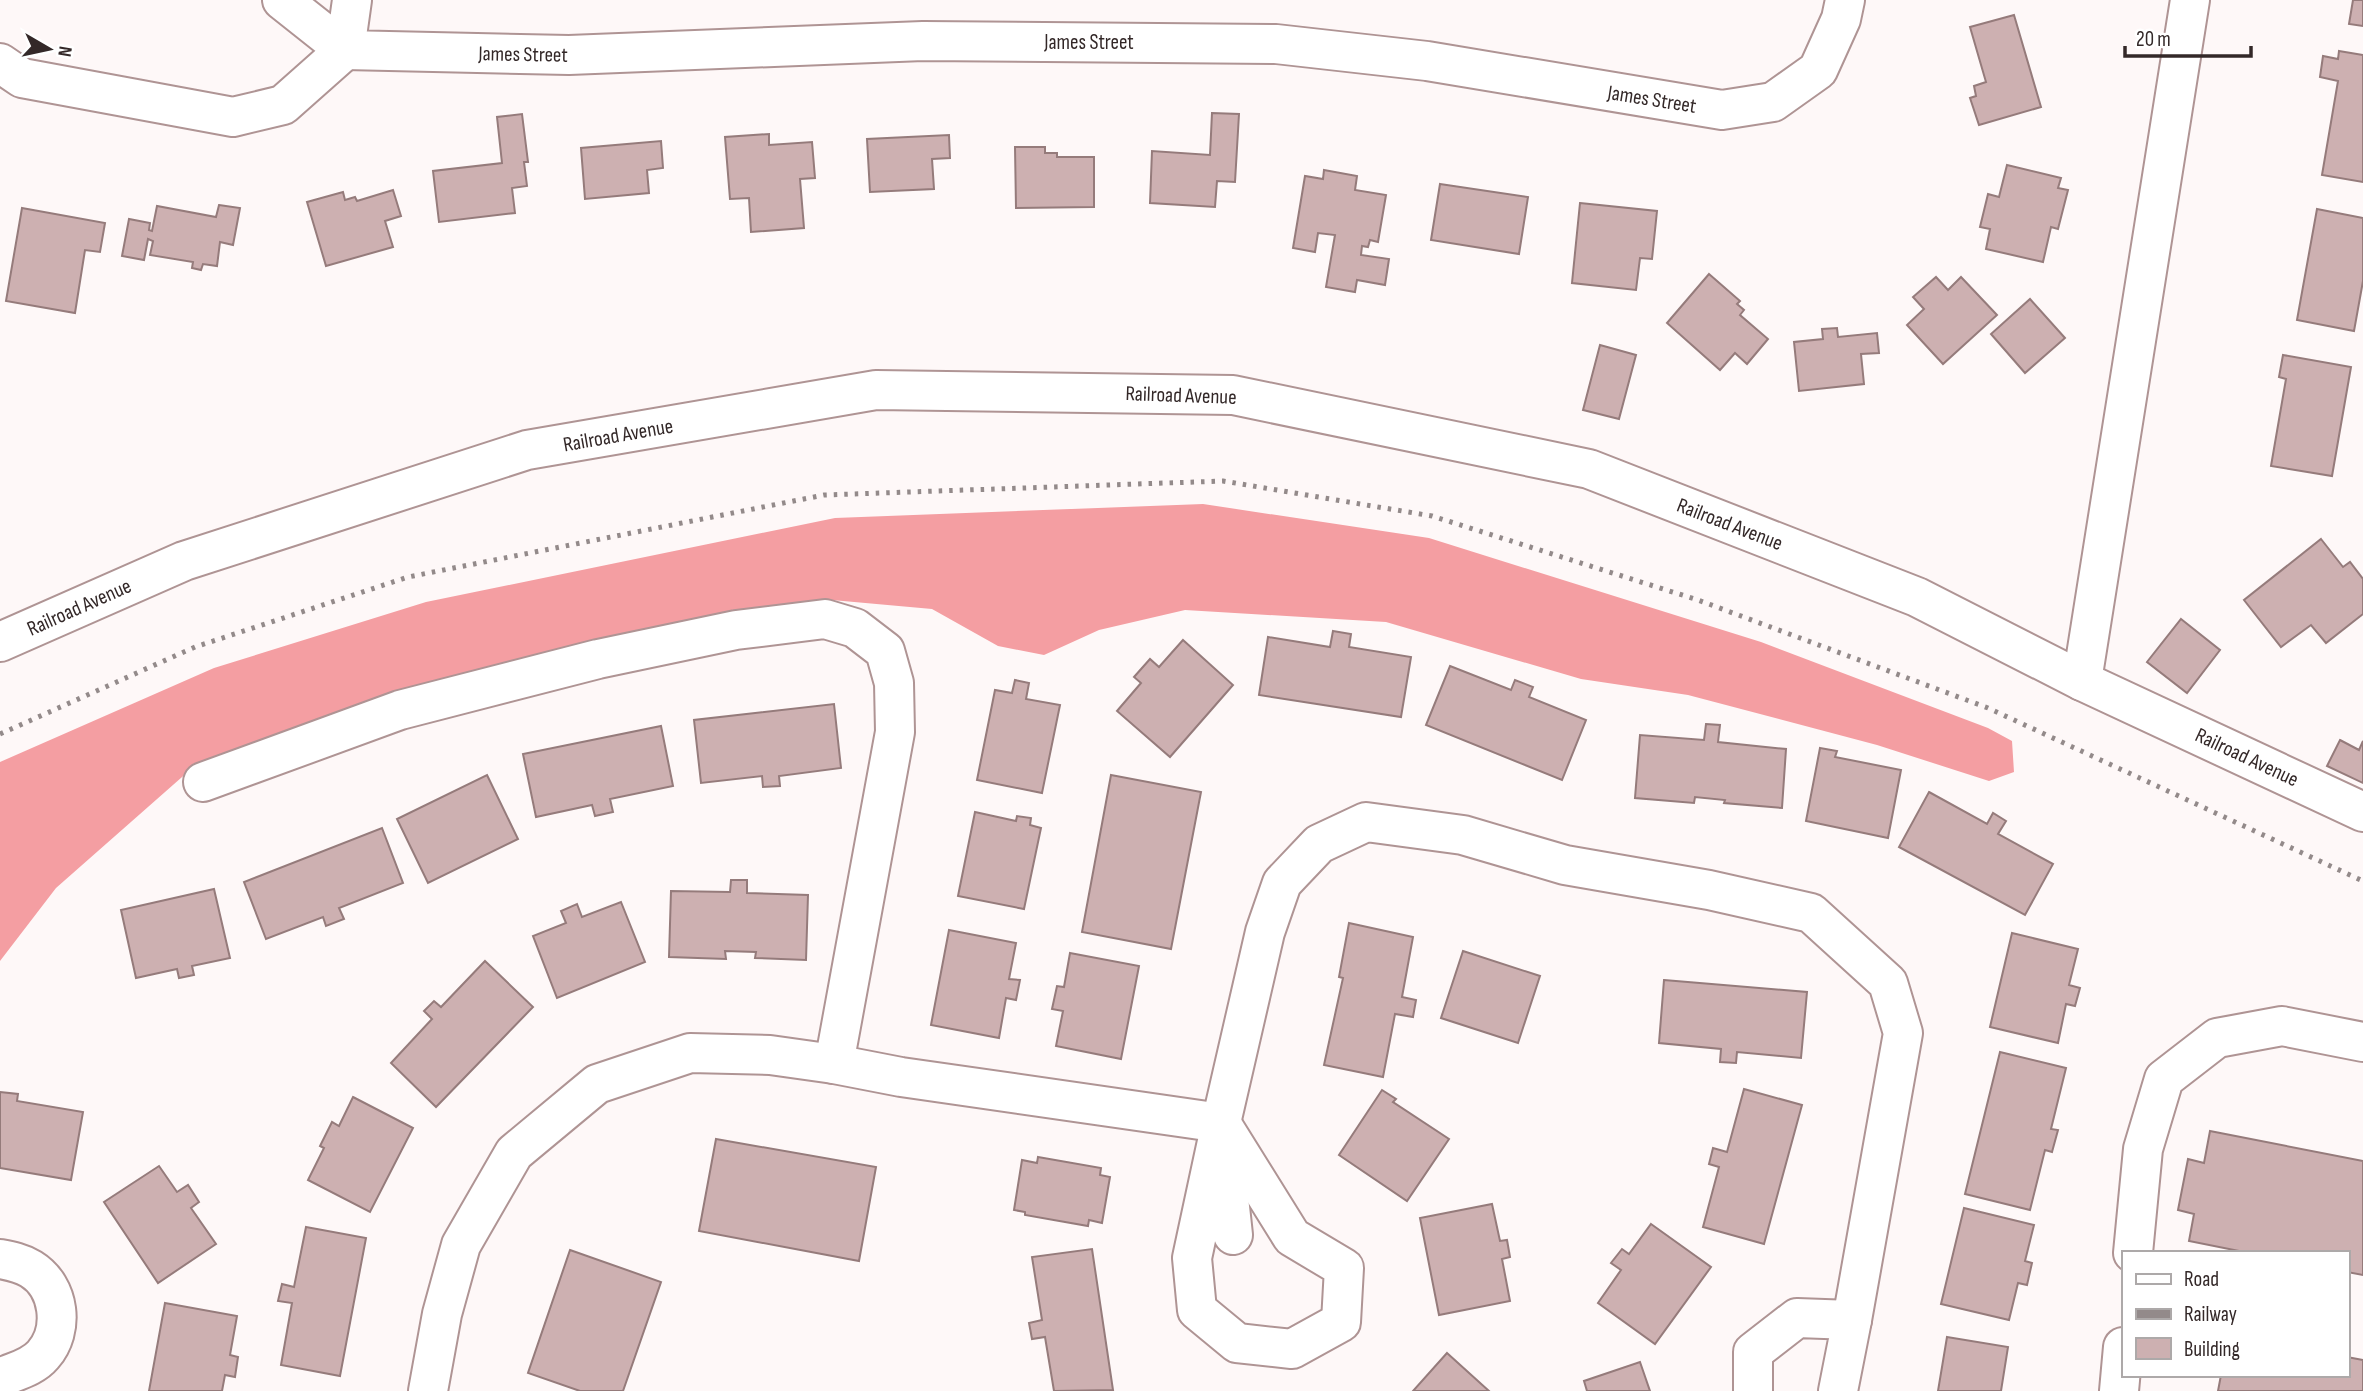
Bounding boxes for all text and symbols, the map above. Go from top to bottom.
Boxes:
north arrow [14,14,84,84]
scale bar [2125,14,2251,58]
text: 20 m [2136,27,2171,52]
street label: James Street [1043,30,1134,55]
street label: James Street [477,41,568,68]
text: N [52,45,76,58]
street label: James Street [1605,80,1698,119]
street label: Railroad Avenue [1125,381,1237,410]
street label: Railroad Avenue [561,414,675,457]
street label: Railroad Avenue [1673,493,1786,556]
street label: Railroad Avenue [23,573,135,642]
street label: Railroad Avenue [2191,723,2302,792]
legend [2122,1251,2349,1377]
text: Road [2184,1267,2219,1292]
text: Railway [2184,1302,2237,1327]
text: Building [2184,1337,2240,1362]

